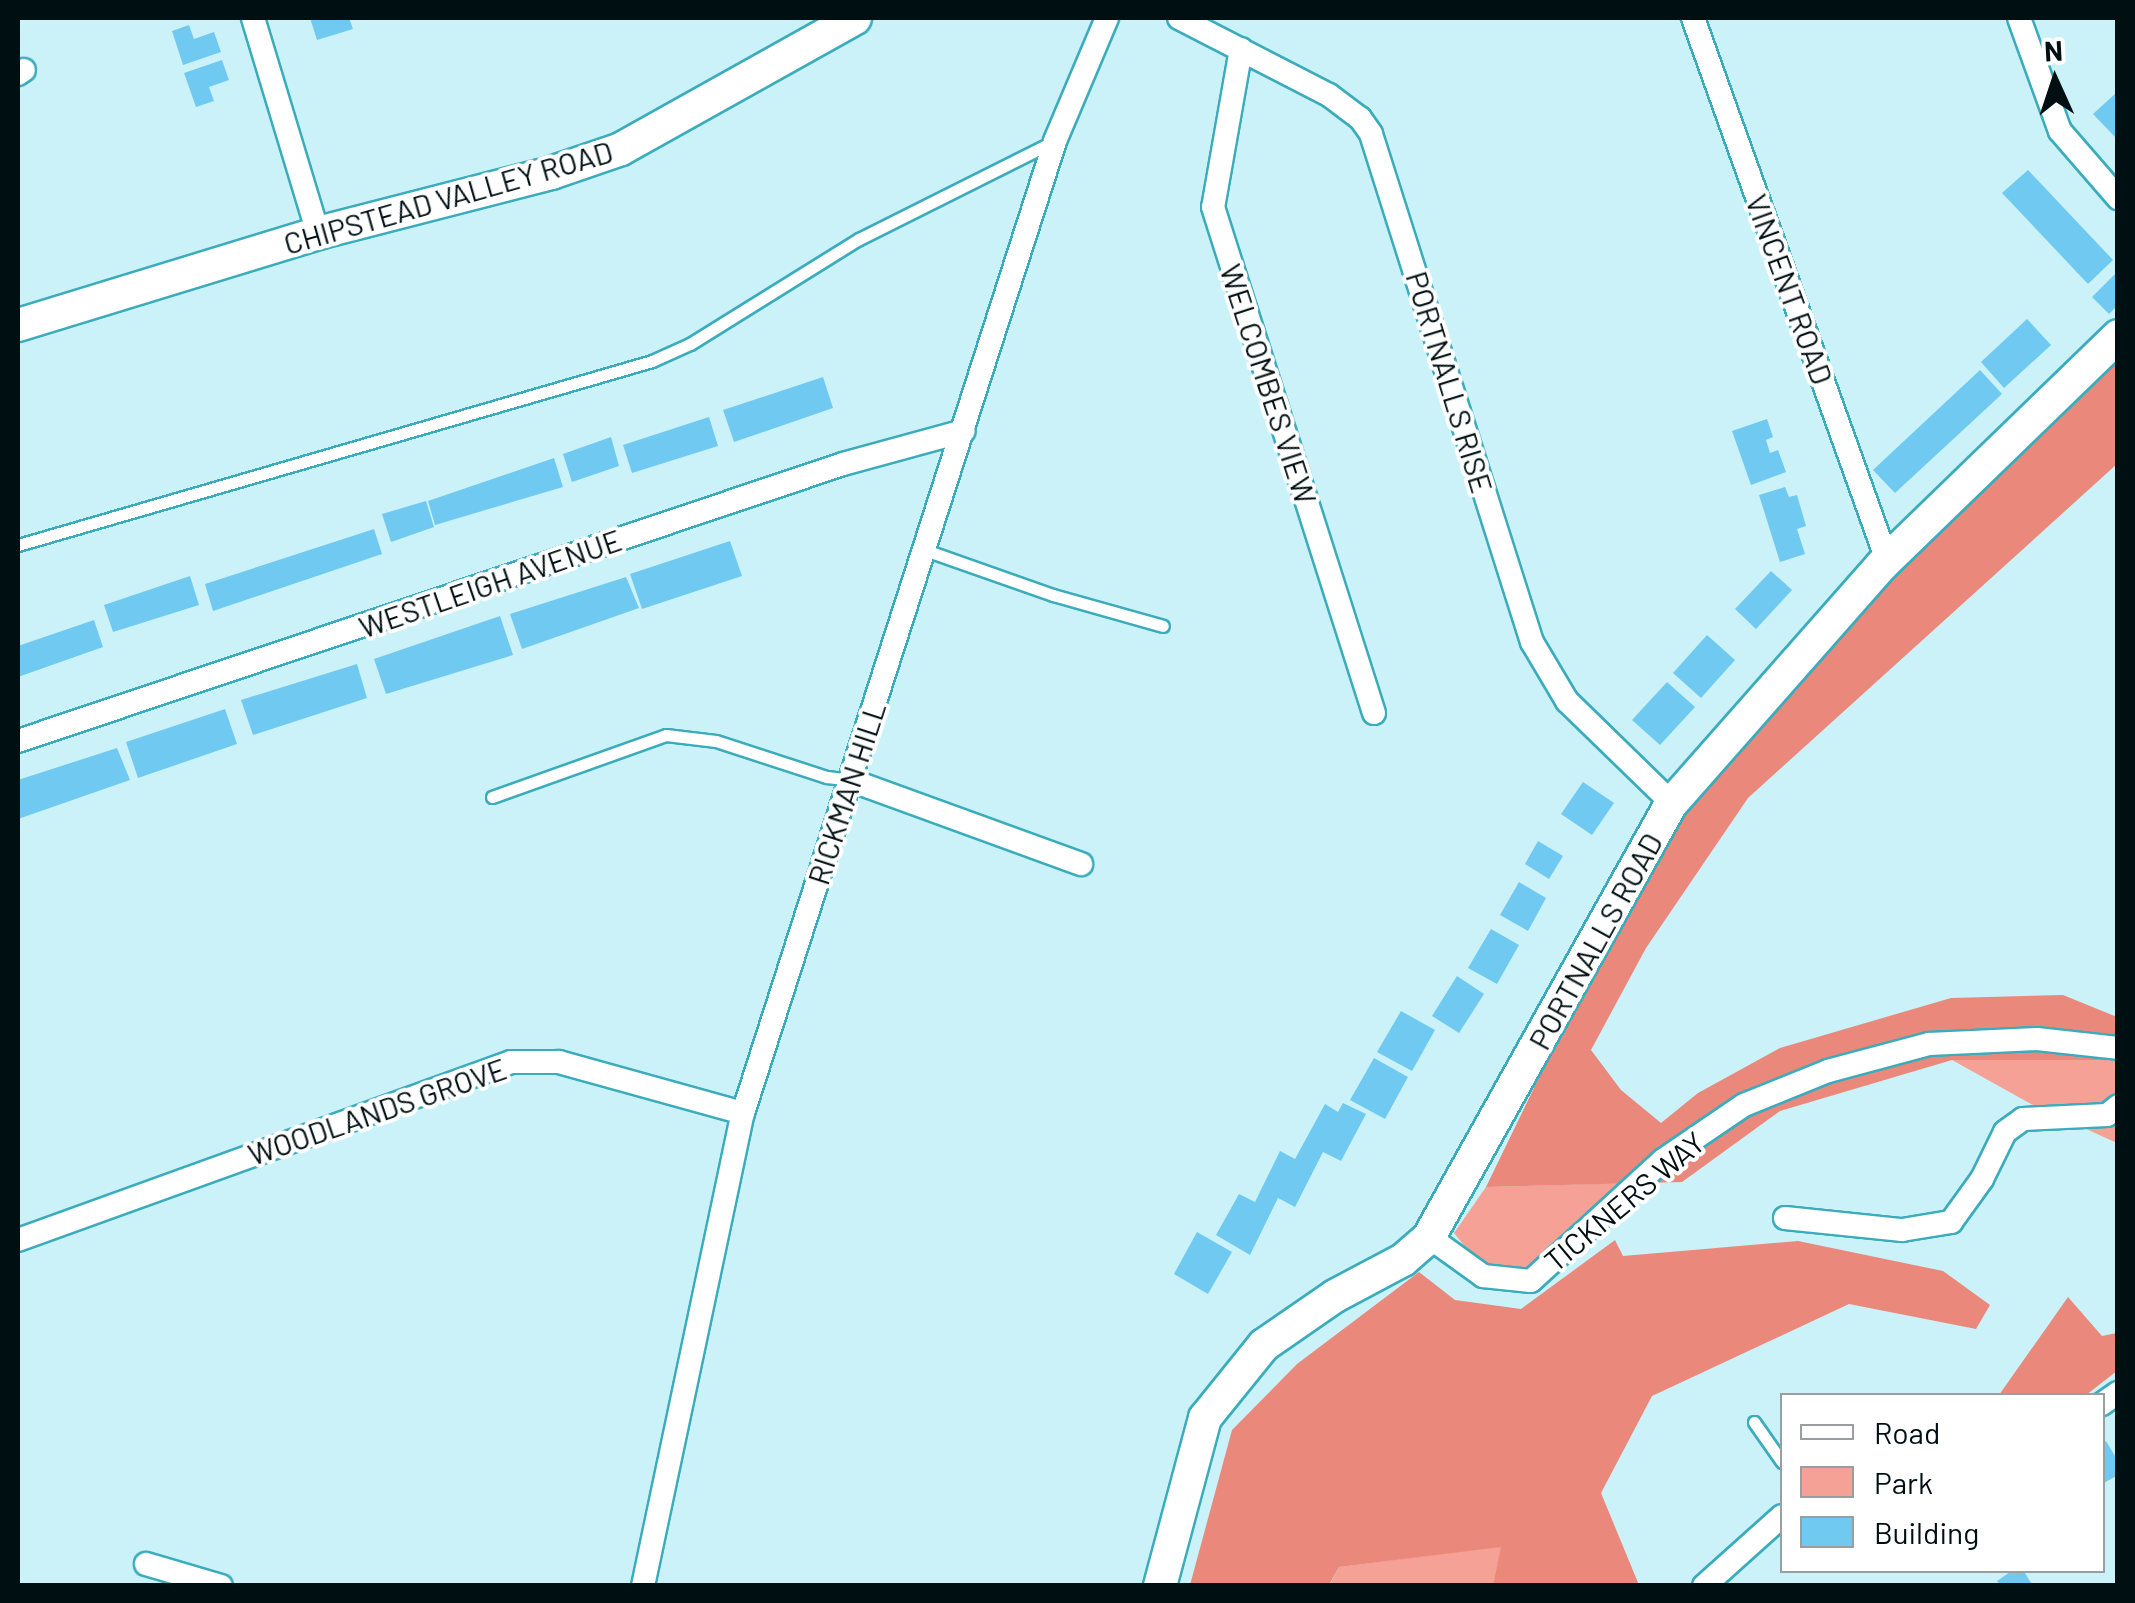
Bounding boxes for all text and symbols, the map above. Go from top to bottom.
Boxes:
north arrow [2005,30,2105,130]
text: N [2043,33,2064,68]
street label: CHIPSTEAD VALLEY ROAD [279,133,617,261]
street label: VINCENT ROAD [1739,189,1841,389]
street label: WELCOMBES VIEW [1213,259,1325,509]
street label: PORTNALLS RISE [1399,267,1501,497]
street label: WESTLEIGH AVENUE [354,521,626,645]
street label: RICKMAN HILL [800,697,892,889]
street label: PORTNALLS ROAD [1521,827,1669,1055]
street label: WOODLANDS GROVE [243,1050,511,1172]
street label: TICKNERS WAY [1537,1124,1711,1278]
legend [1780,1393,2105,1573]
text: Road [1874,1414,1940,1450]
text: Park [1874,1464,1933,1500]
text: Building [1874,1514,1979,1550]

